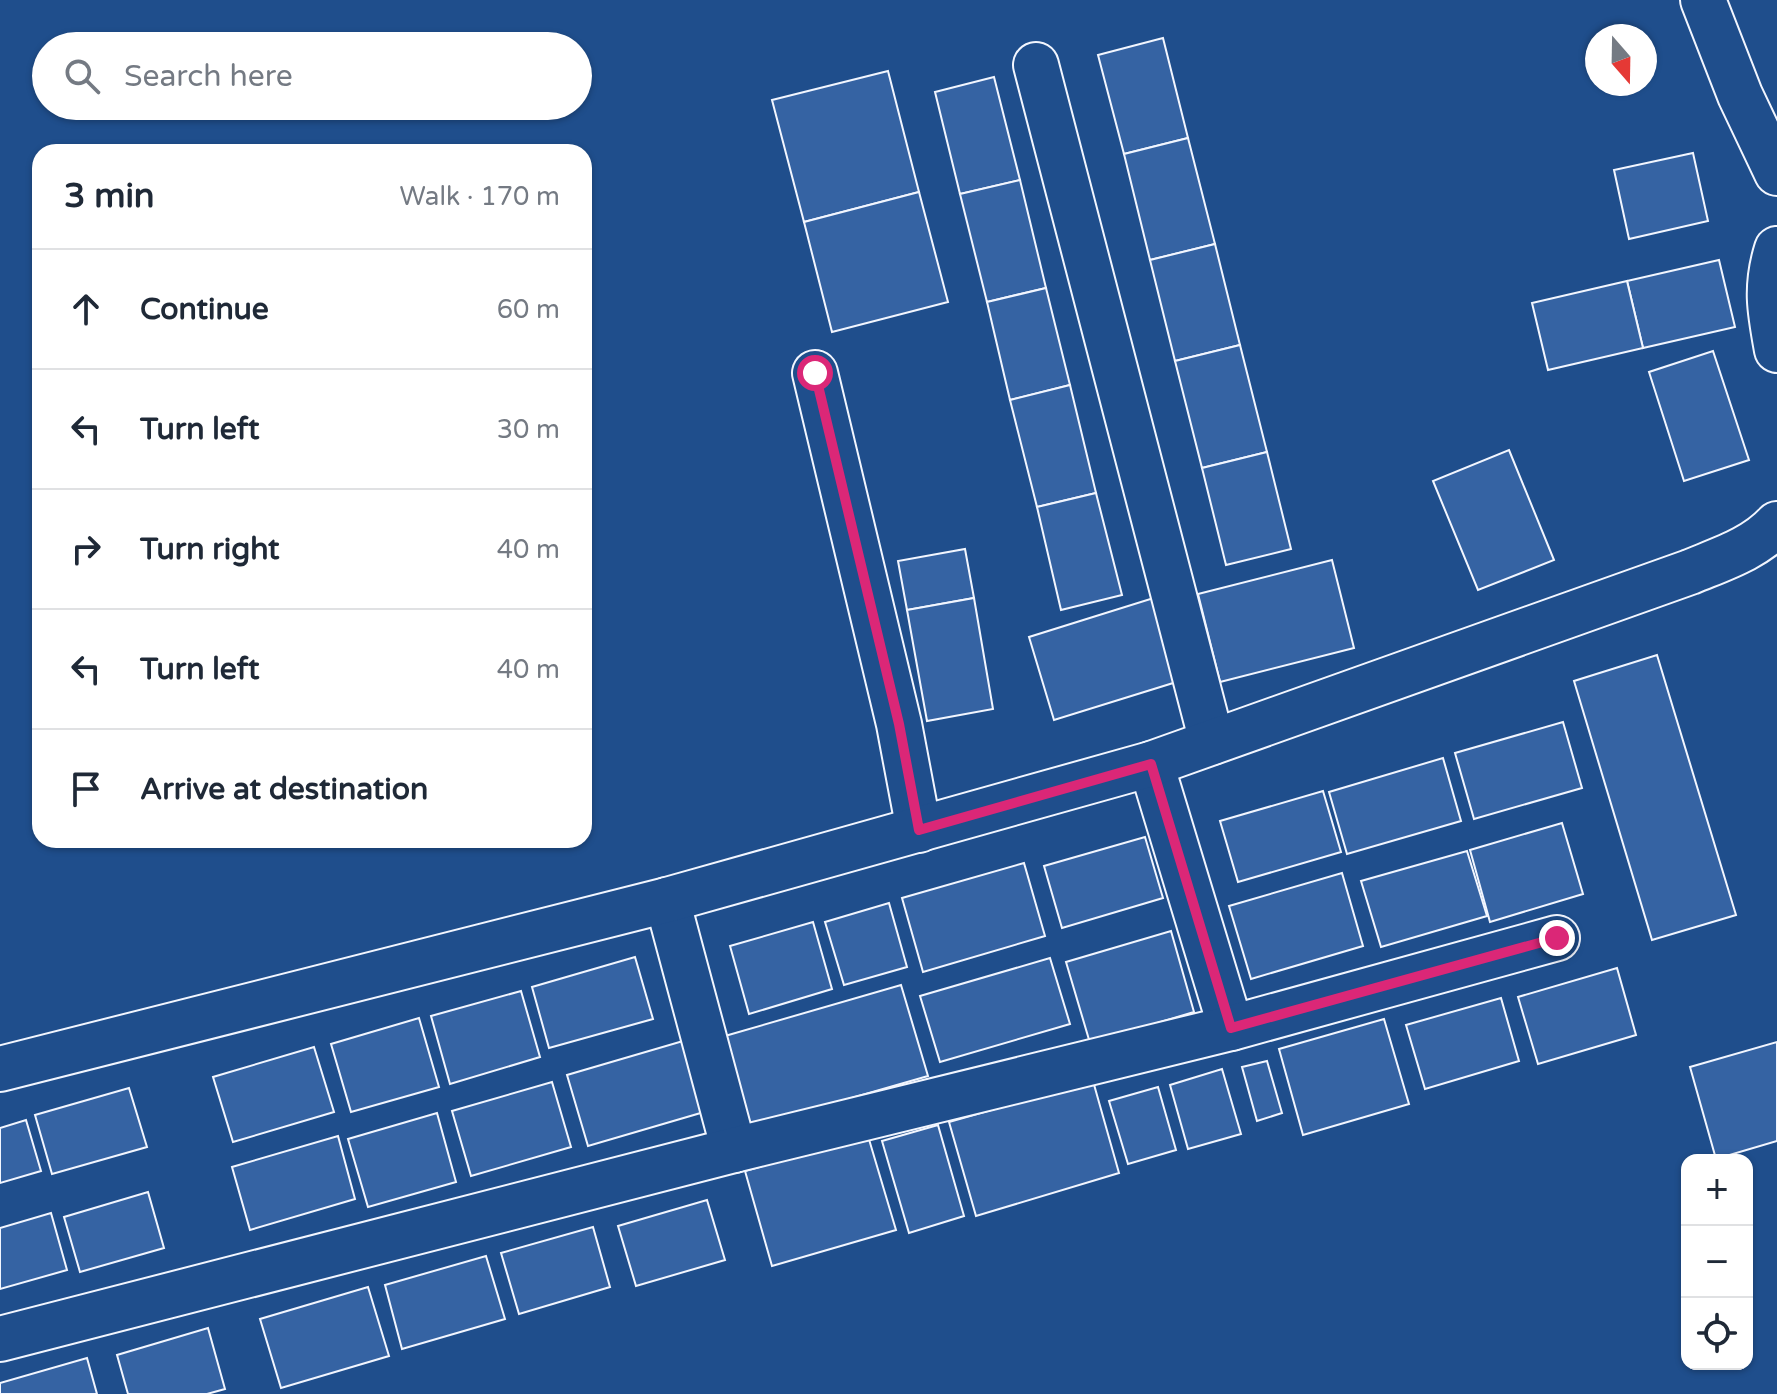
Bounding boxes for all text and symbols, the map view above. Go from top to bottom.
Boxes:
north arrow [1585,24,1657,96]
search box [32,32,592,120]
icon: search [60,54,104,98]
text: Search here [124,58,293,95]
text: 3 min [64,176,155,217]
text: Walk · 170 m [400,181,560,212]
icon: ahead [64,287,108,331]
text: Continue [140,291,269,328]
text: 60 m [497,294,560,325]
route start [797,355,833,391]
icon: left [64,407,108,451]
text: Turn left [140,411,259,448]
text: 30 m [497,414,560,445]
icon: right [64,527,108,571]
text: Turn right [140,531,280,568]
text: 40 m [497,534,560,565]
icon: left [64,647,108,691]
text: Turn left [140,651,259,688]
text: 40 m [497,654,560,685]
icon: arrive [64,767,108,811]
text: Arrive at destination [140,771,428,808]
route end [1539,920,1575,956]
map controls [1681,1154,1753,1370]
button: + [1681,1154,1753,1226]
button: − [1681,1226,1753,1298]
button: locate [1681,1298,1753,1370]

